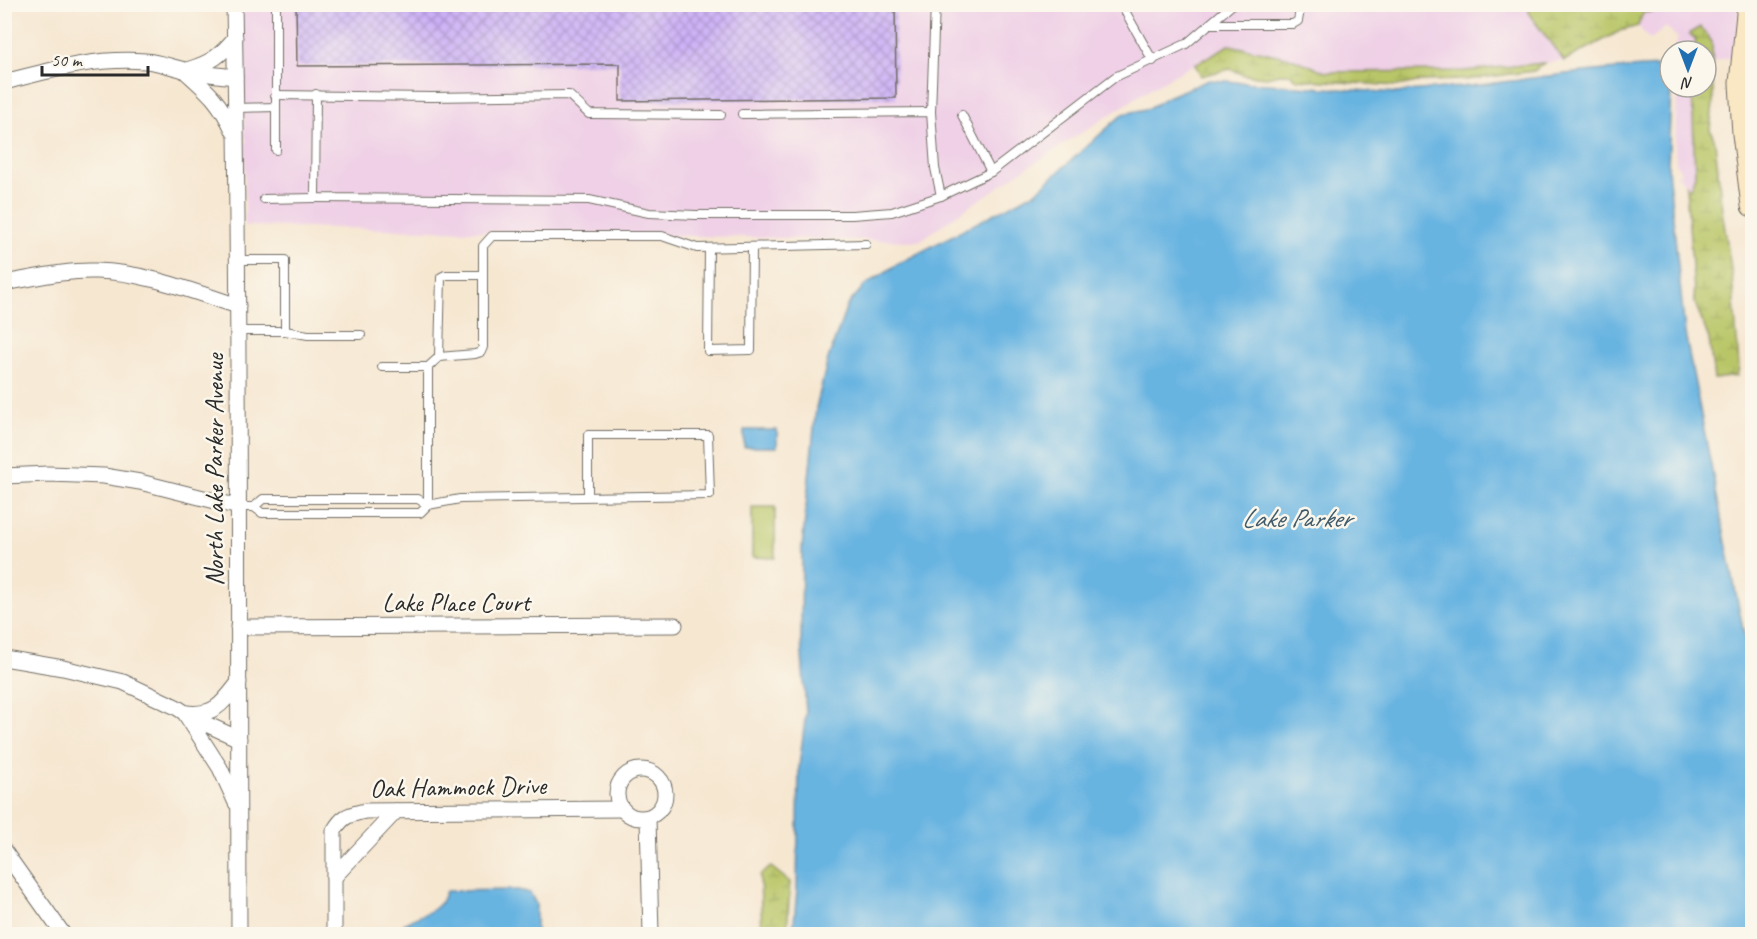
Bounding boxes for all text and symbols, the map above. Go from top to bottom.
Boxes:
scale bar [42,39,148,77]
north arrow [1658,39,1718,99]
text: 50 m [51,49,84,71]
text: N [1680,73,1693,93]
street label: North Lake Parker Avenue [198,352,231,586]
water label: Lake Parker [1242,501,1356,535]
street label: Lake Place Court [382,586,532,619]
street label: Oak Hammock Drive [370,769,548,805]

